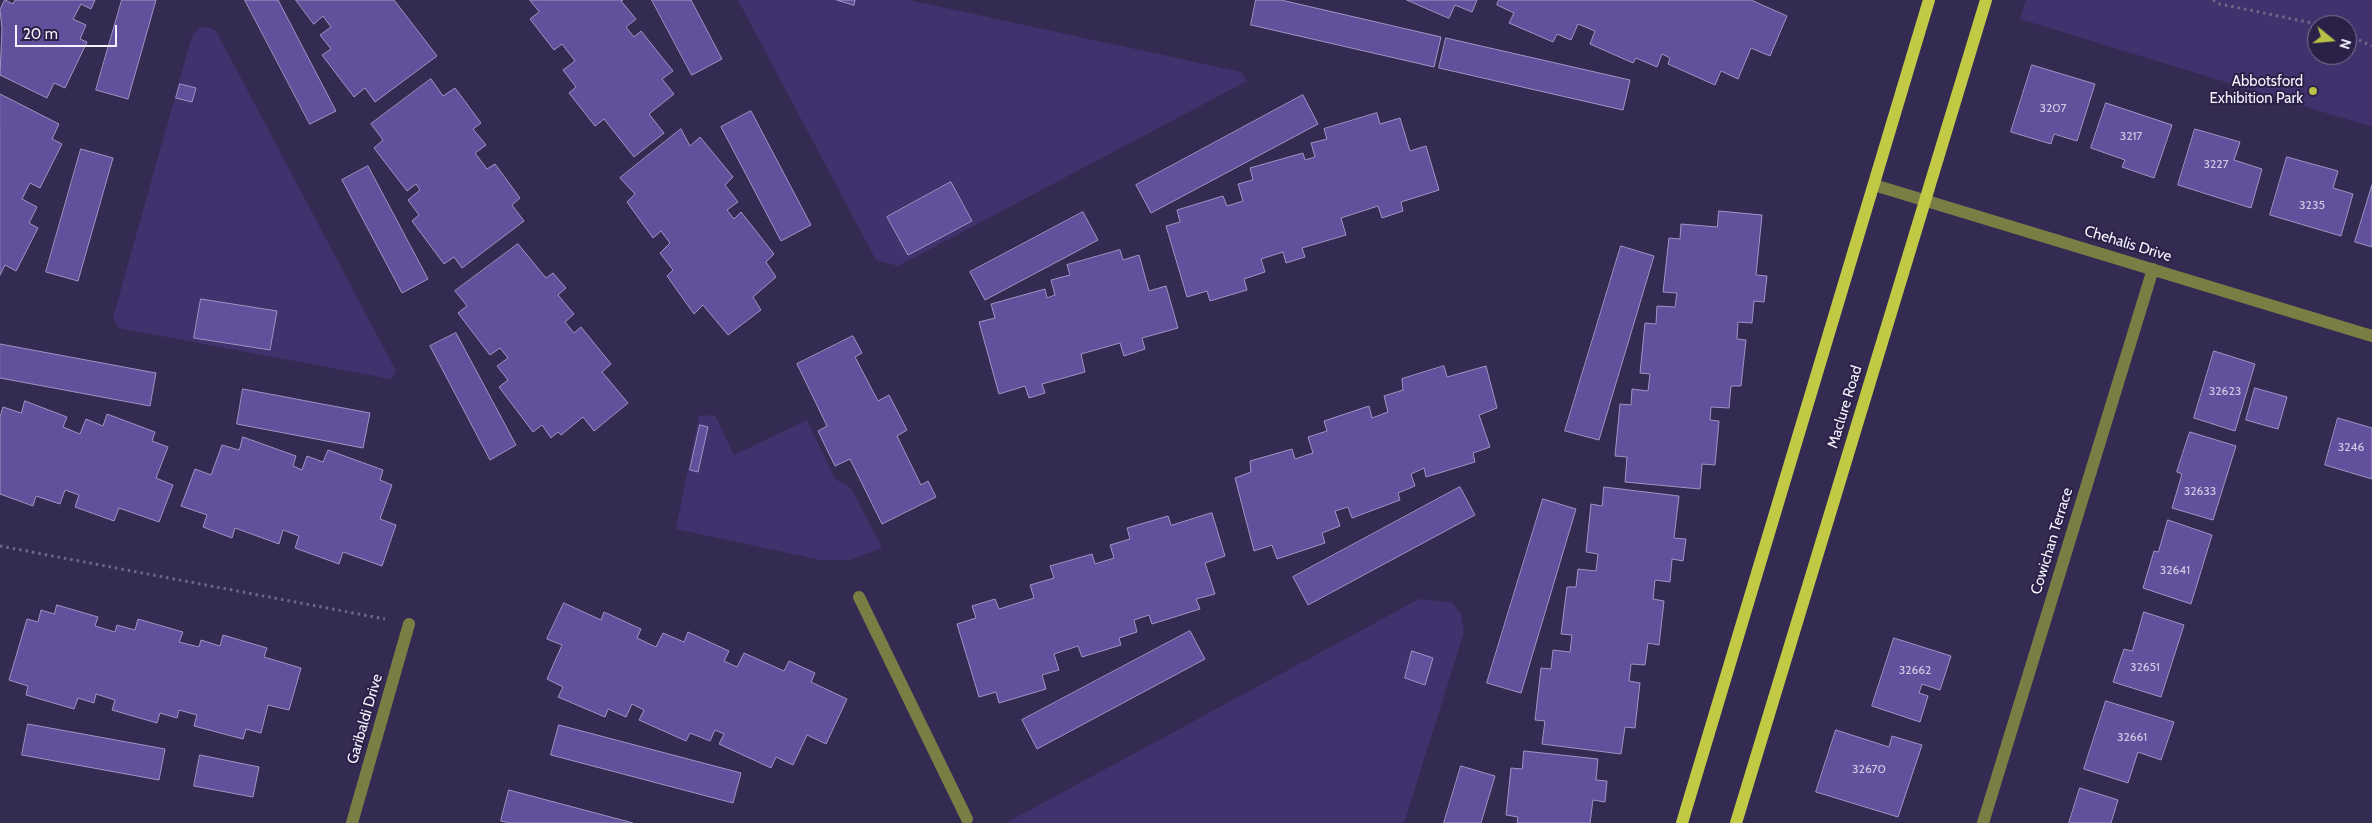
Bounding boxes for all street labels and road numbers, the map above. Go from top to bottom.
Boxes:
street label: Chehalis Drive [2082,222,2174,266]
street label: Maclure Road [1824,363,1866,451]
street label: Cowichan Terrace [2027,485,2077,597]
street label: Garibaldi Drive [344,672,386,766]

